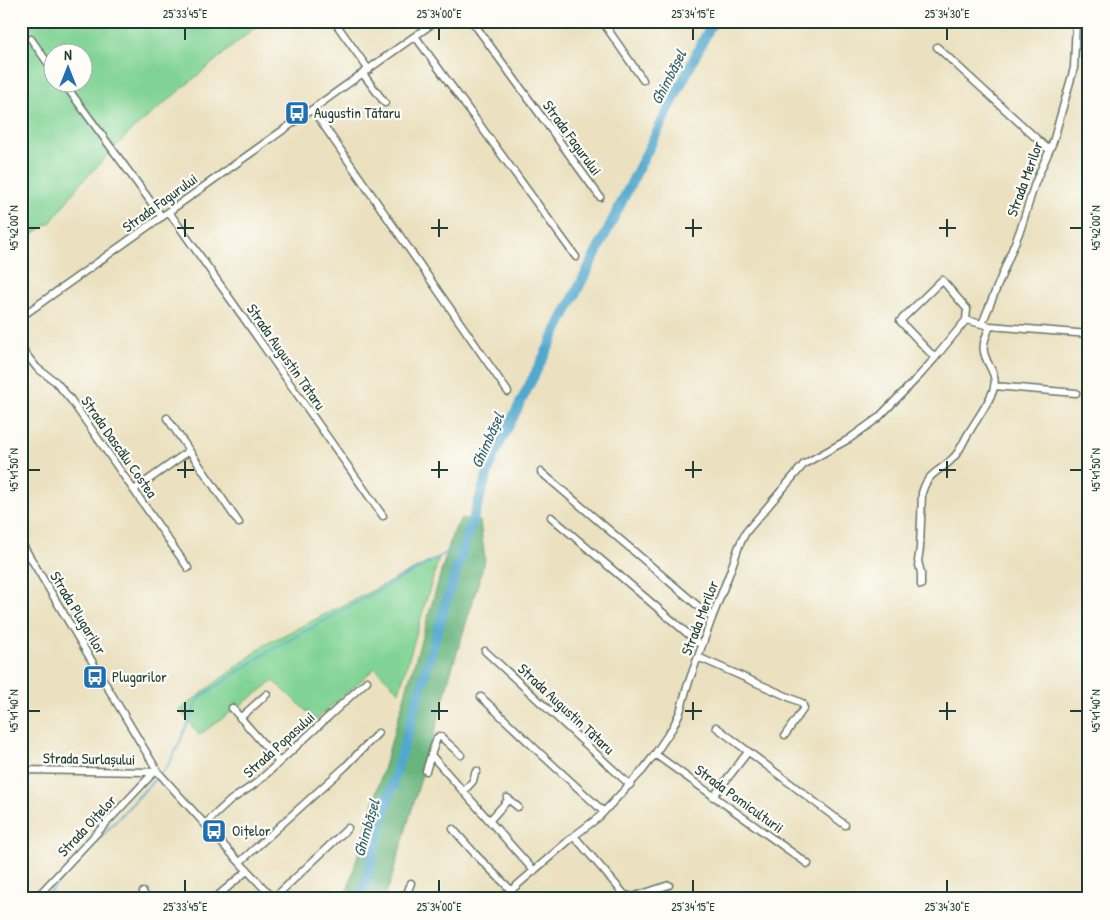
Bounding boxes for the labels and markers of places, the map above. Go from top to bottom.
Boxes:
bus stop icon: Augustin Tătaru [284,100,310,126]
place label: Augustin Tătaru [314,102,400,123]
bus stop icon: Plugarilor [82,664,108,690]
place label: Plugarilor [112,666,167,687]
bus stop icon: Oițelor [201,818,227,844]
place label: Oițelor [232,820,271,841]

